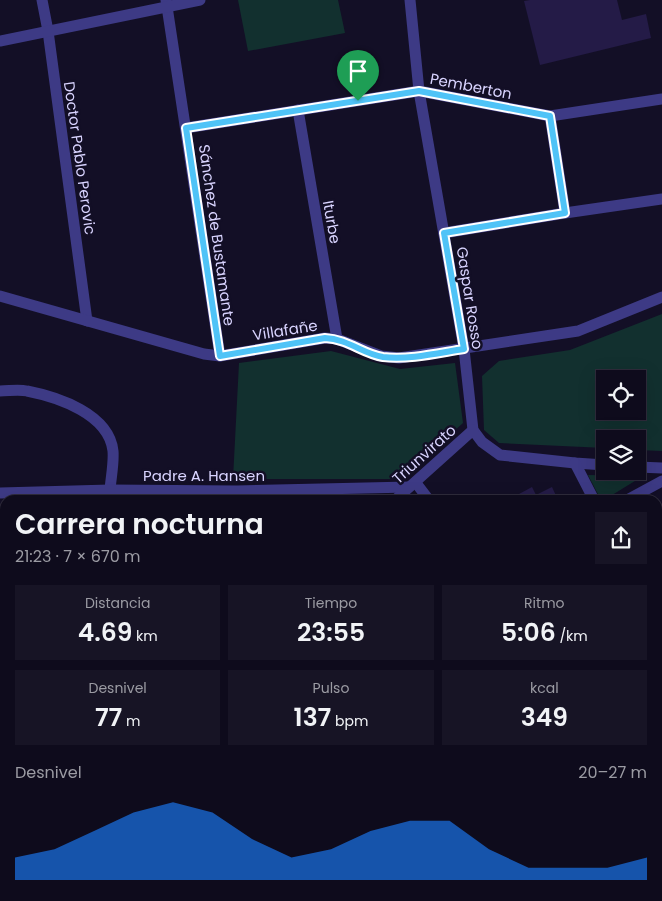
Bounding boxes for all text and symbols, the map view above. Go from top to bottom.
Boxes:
pin [337,50,379,101]
icon: arrive [344,57,372,85]
street label: Pemberton [428,68,514,104]
street label: Doctor Pablo Perovic [59,80,101,236]
street label: Sánchez de Bustamante [194,143,240,327]
street label: Iturbe [318,199,346,245]
street label: Gaspar Rosso [452,245,488,351]
street label: Villafañe [251,315,319,345]
map controls [596,370,646,480]
button: locate [596,370,646,420]
street label: Triunvirato [387,420,461,488]
button: layers [596,430,646,480]
street label: Padre A. Hansen [143,465,265,486]
text: Carrera nocturna [15,505,264,544]
button: share [595,512,647,564]
text: 21:23 · 7 × 670 m [15,545,141,568]
text: Distancia [85,593,150,613]
text: Tiempo [305,593,357,613]
text: Ritmo [524,593,565,613]
text: 4.69 [78,615,132,650]
text: 23:55 [297,615,365,650]
text: 5:06 [501,615,556,650]
text: km [132,626,158,646]
text: /km [556,626,588,646]
text: Desnivel [89,678,147,698]
text: Pulso [313,678,349,698]
text: kcal [530,678,559,698]
text: 77 [95,700,122,735]
text: 137 [294,700,331,735]
text: 349 [521,700,568,735]
text: m [122,711,140,731]
text: bpm [331,711,368,731]
text: Desnivel [15,761,82,784]
text: 20–27 m [578,761,647,784]

